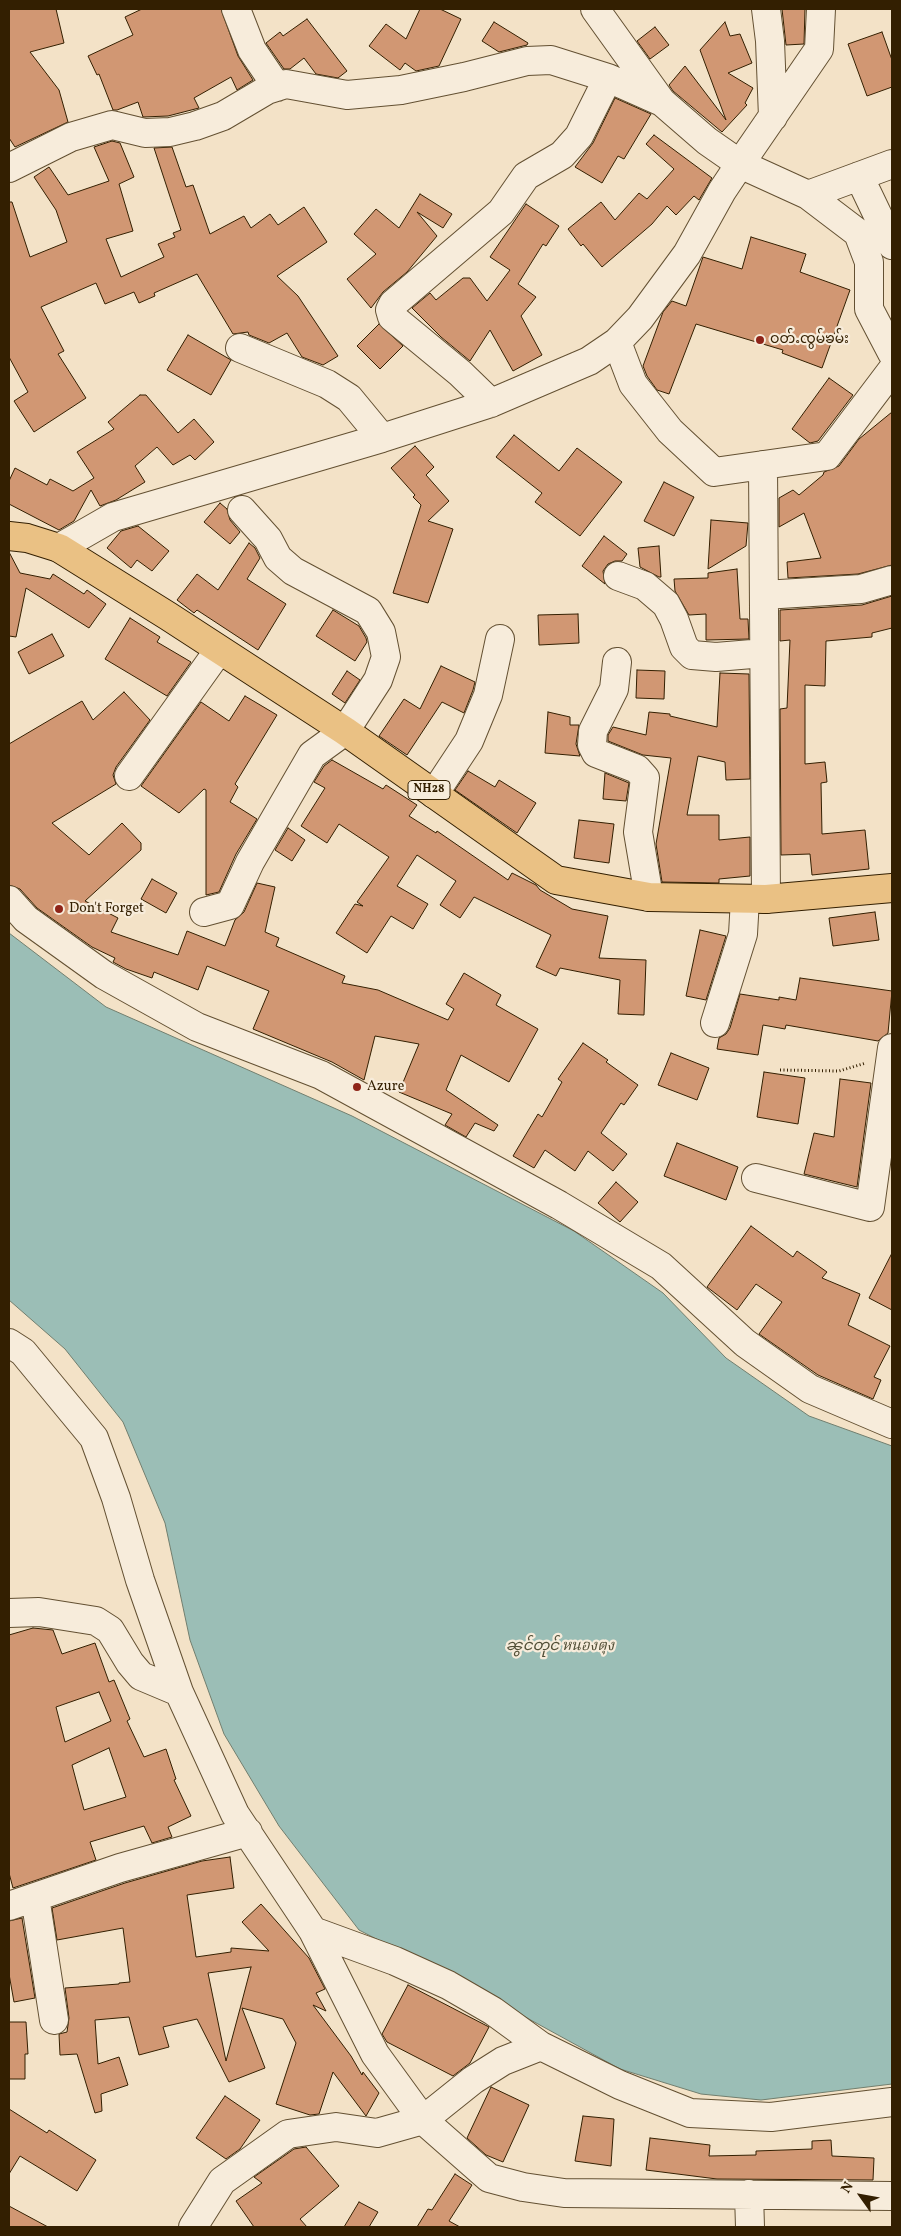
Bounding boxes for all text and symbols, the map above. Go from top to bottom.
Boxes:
place label: ဝတ်ႉၸွမ်ၶမ်း [770,332,849,348]
marker: ဝတ်ႉၸွမ်ၶမ်း [754,334,766,346]
road number: NH28 [408,780,450,800]
place label: Don't Forget [69,901,144,917]
marker: Don't Forget [53,903,65,915]
place label: Azure [367,1079,404,1095]
marker: Azure [351,1081,363,1093]
water label: ၼွင်တုင် หนองตุง [506,1638,614,1656]
north arrow [836,2171,886,2221]
text: N [837,2178,859,2197]

